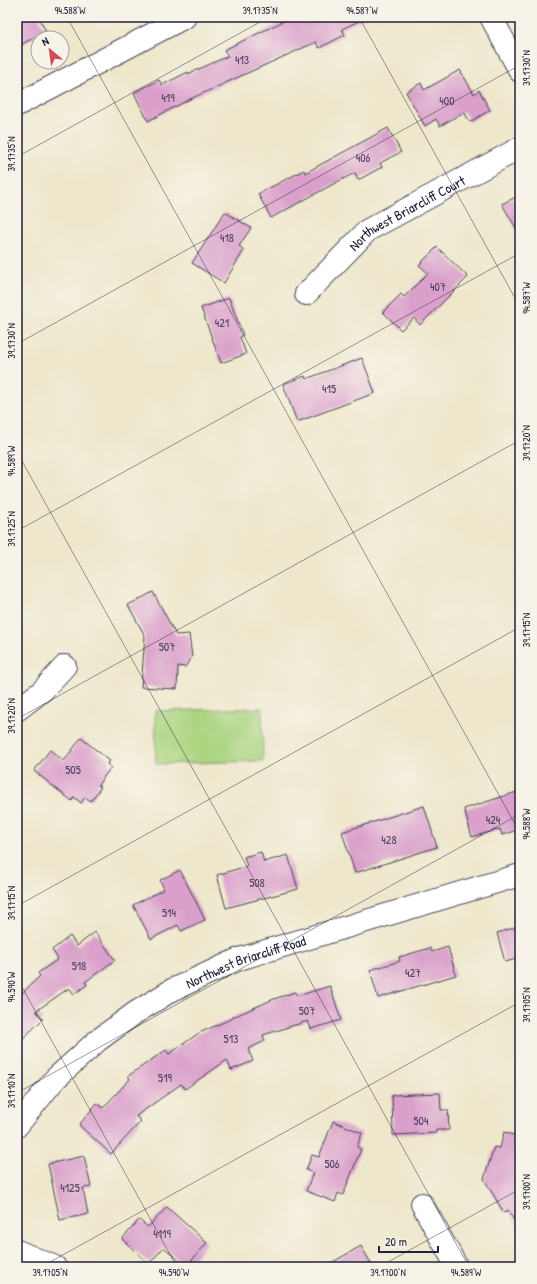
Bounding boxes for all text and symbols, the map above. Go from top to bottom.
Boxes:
text: 94.588°W [55,4,86,17]
text: 39.1735°N [242,4,278,17]
text: 94.587°W [346,4,379,17]
north arrow [30,30,70,70]
text: N [39,34,51,49]
text: 39.1730°N [520,50,533,86]
house number: 413 [235,51,249,68]
house number: 419 [161,89,175,106]
house number: 400 [439,92,455,109]
text: 39.1735°N [5,136,18,172]
house number: 406 [356,149,371,166]
street label: Northwest Briarcliff Court [344,170,468,254]
house number: 418 [220,229,234,246]
house number: 407 [430,278,446,295]
text: 94.587°W [520,281,533,314]
house number: 421 [215,314,229,331]
text: 39.1730°N [5,323,18,359]
house number: 415 [322,380,336,397]
text: 39.1720°N [520,425,533,461]
text: 94.589°W [5,445,18,476]
text: 39.1725°N [5,511,18,547]
text: 39.1715°N [520,613,533,647]
house number: 507 [159,638,175,655]
text: 39.1720°N [5,698,18,734]
house number: 505 [65,761,81,778]
text: 94.588°W [520,808,533,839]
house number: 424 [486,811,501,828]
house number: 428 [381,831,397,848]
house number: 508 [249,874,265,891]
text: 39.1715°N [5,886,18,920]
house number: 514 [162,904,176,921]
street label: Northwest Briarcliff Road [182,930,308,992]
house number: 518 [72,957,86,974]
house number: 427 [405,964,421,981]
text: 94.590°W [5,971,18,1002]
text: 39.1705°N [520,987,533,1023]
house number: 507 [299,1002,315,1019]
house number: 513 [224,1030,238,1047]
house number: 519 [158,1069,173,1086]
text: 39.1710°N [5,1074,18,1108]
house number: 504 [414,1112,429,1129]
house number: 506 [324,1155,340,1172]
text: 39.1700°N [520,1174,533,1210]
house number: 4125 [60,1179,80,1196]
house number: 4119 [153,1225,171,1242]
scale bar [379,1228,438,1254]
text: 20 m [385,1233,407,1250]
text: 39.1705°N [32,1266,68,1279]
text: 94.590°W [159,1266,190,1279]
text: 39.1700°N [370,1266,406,1279]
text: 94.589°W [451,1266,482,1279]

